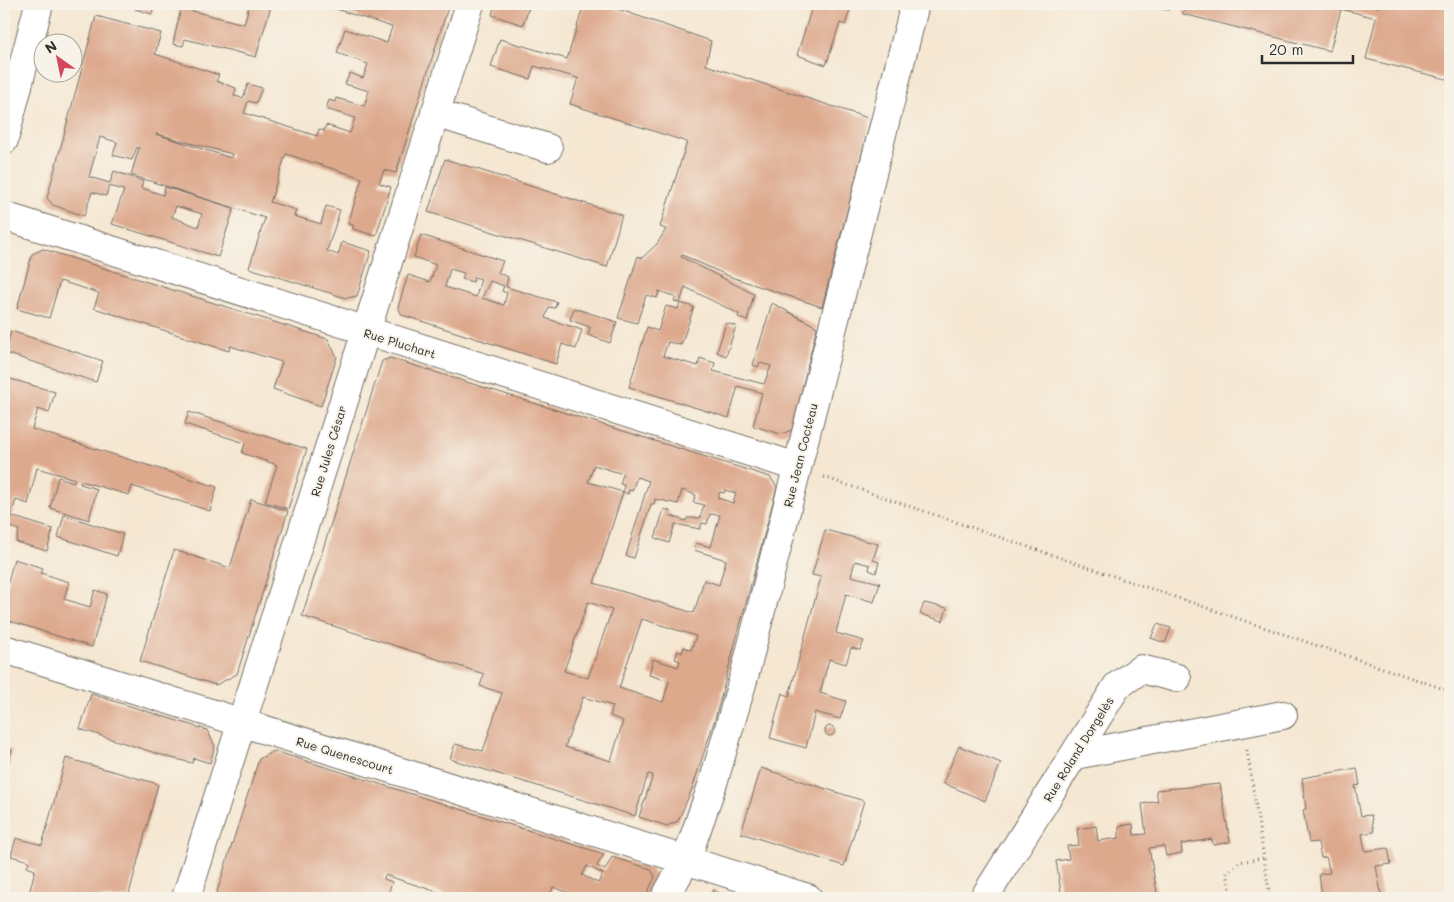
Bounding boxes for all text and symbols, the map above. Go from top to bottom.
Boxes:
north arrow [32,32,82,82]
scale bar [1262,32,1353,64]
text: N [41,36,60,58]
text: 20 m [1269,39,1303,59]
street label: Rue Pluchart [362,324,438,362]
street label: Rue Jean Cocteau [779,401,821,509]
street label: Rue Jules César [307,404,349,498]
street label: Rue Roland Dorgelès [1039,693,1117,805]
street label: Rue Quenescourt [294,733,396,777]

